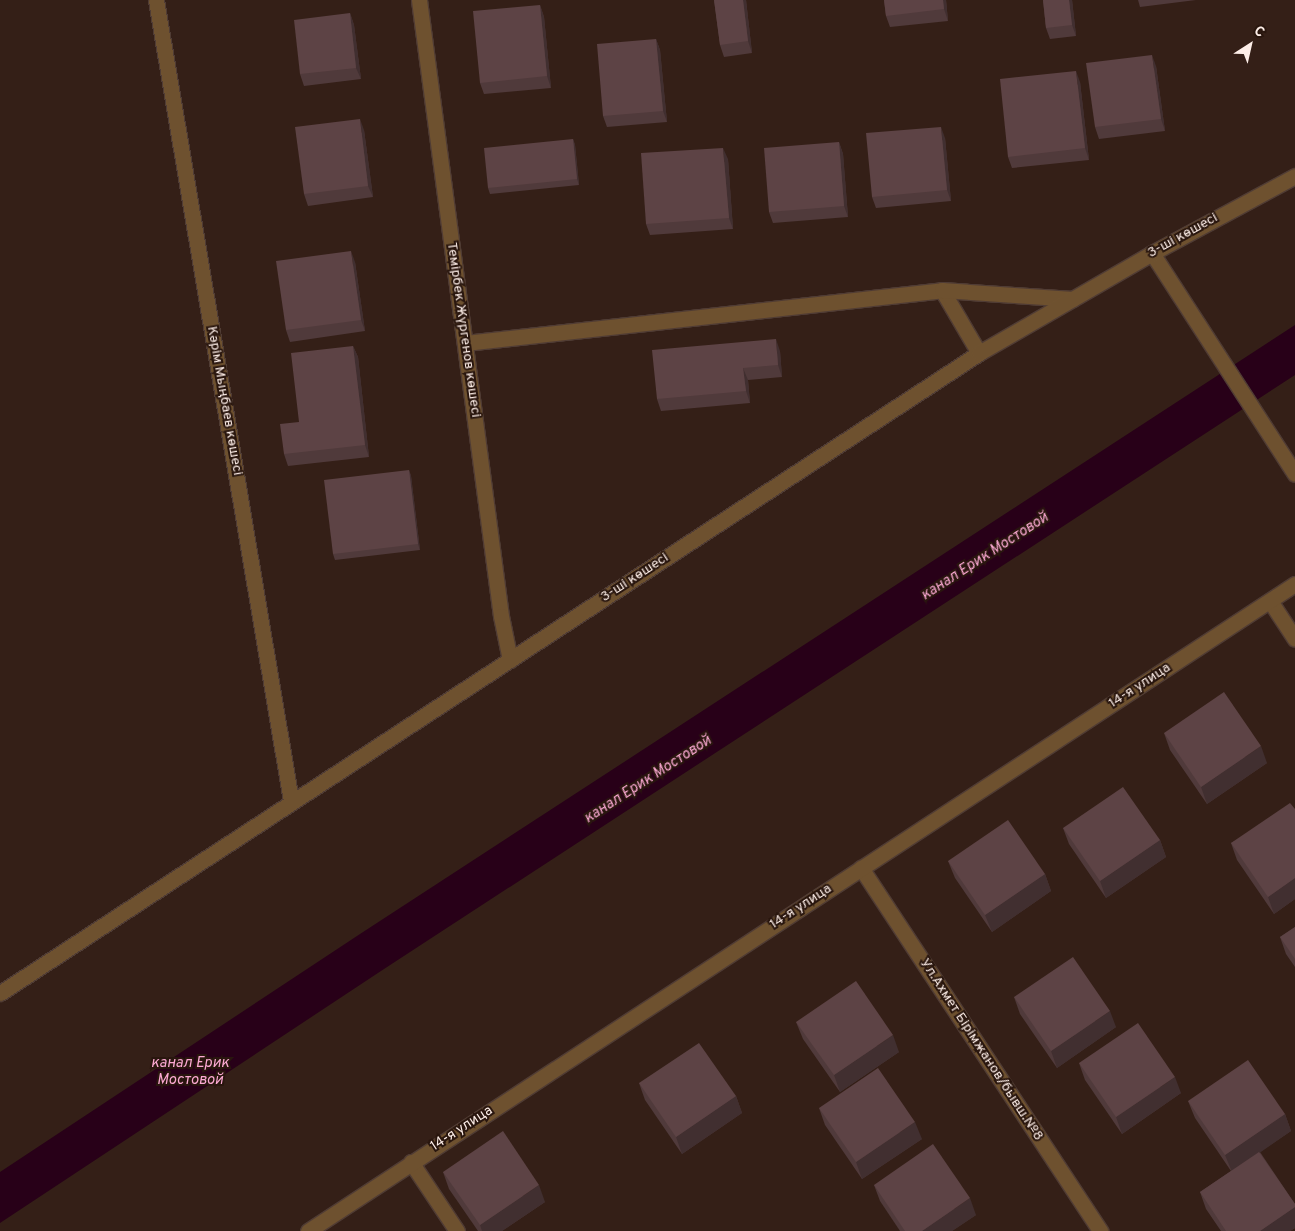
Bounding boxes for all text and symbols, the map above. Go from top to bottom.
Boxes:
north arrow [1225,20,1275,70]
text: С [1250,23,1267,42]
street label: 3-ші көшесі [1145,210,1221,262]
street label: Темірбек Жүргенов көшесі [442,241,484,419]
street label: Кәрім Мыңбаев көшесі [203,325,245,477]
water label: канал Ерик Мостовой [918,509,1052,605]
street label: 3-ші көшесі [598,550,672,606]
street label: 14-я улица [1106,660,1174,712]
water label: канал Ерик Мостовой [581,732,715,828]
street label: 14-я улица [767,881,835,933]
street label: Ул.Ахмет Бірімжанов/бывш.№8 [916,956,1046,1144]
water label: канал Ерик Мостовой [151,1054,229,1089]
street label: 14-я улица [428,1103,496,1155]

